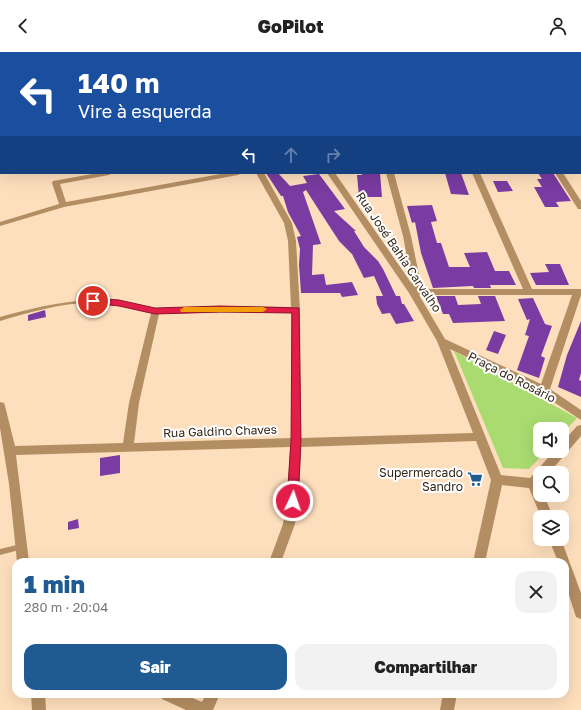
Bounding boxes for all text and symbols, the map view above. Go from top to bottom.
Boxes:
icon: back [12,15,34,37]
text: GoPilot [257,15,324,37]
icon: person [547,15,569,37]
text: 140 m [78,66,160,99]
icon: left [12,68,64,120]
text: Vire à esquerda [78,100,212,122]
icon: left [238,144,260,166]
icon: ahead [280,144,302,166]
icon: right [322,144,344,166]
street label: Rua José Bahia Carvalho [353,189,445,315]
pin [76,284,110,318]
icon: arrive [82,290,104,312]
street label: Praça do Rosário [466,348,558,406]
street label: Rua Galdino Chaves [163,422,277,440]
map controls [533,422,569,546]
button: sound [533,422,569,458]
place label: Supermercado Sandro [379,465,463,494]
button: search [533,466,569,502]
supermarket icon: Supermercado Sandro [466,470,484,488]
position arrow [272,480,314,522]
button: layers [533,510,569,546]
text: 1 min [24,569,85,598]
button: close [515,571,557,613]
text: 280 m · 20:04 [24,599,108,615]
button: Sair [24,644,287,690]
button: Compartilhar [295,644,557,690]

